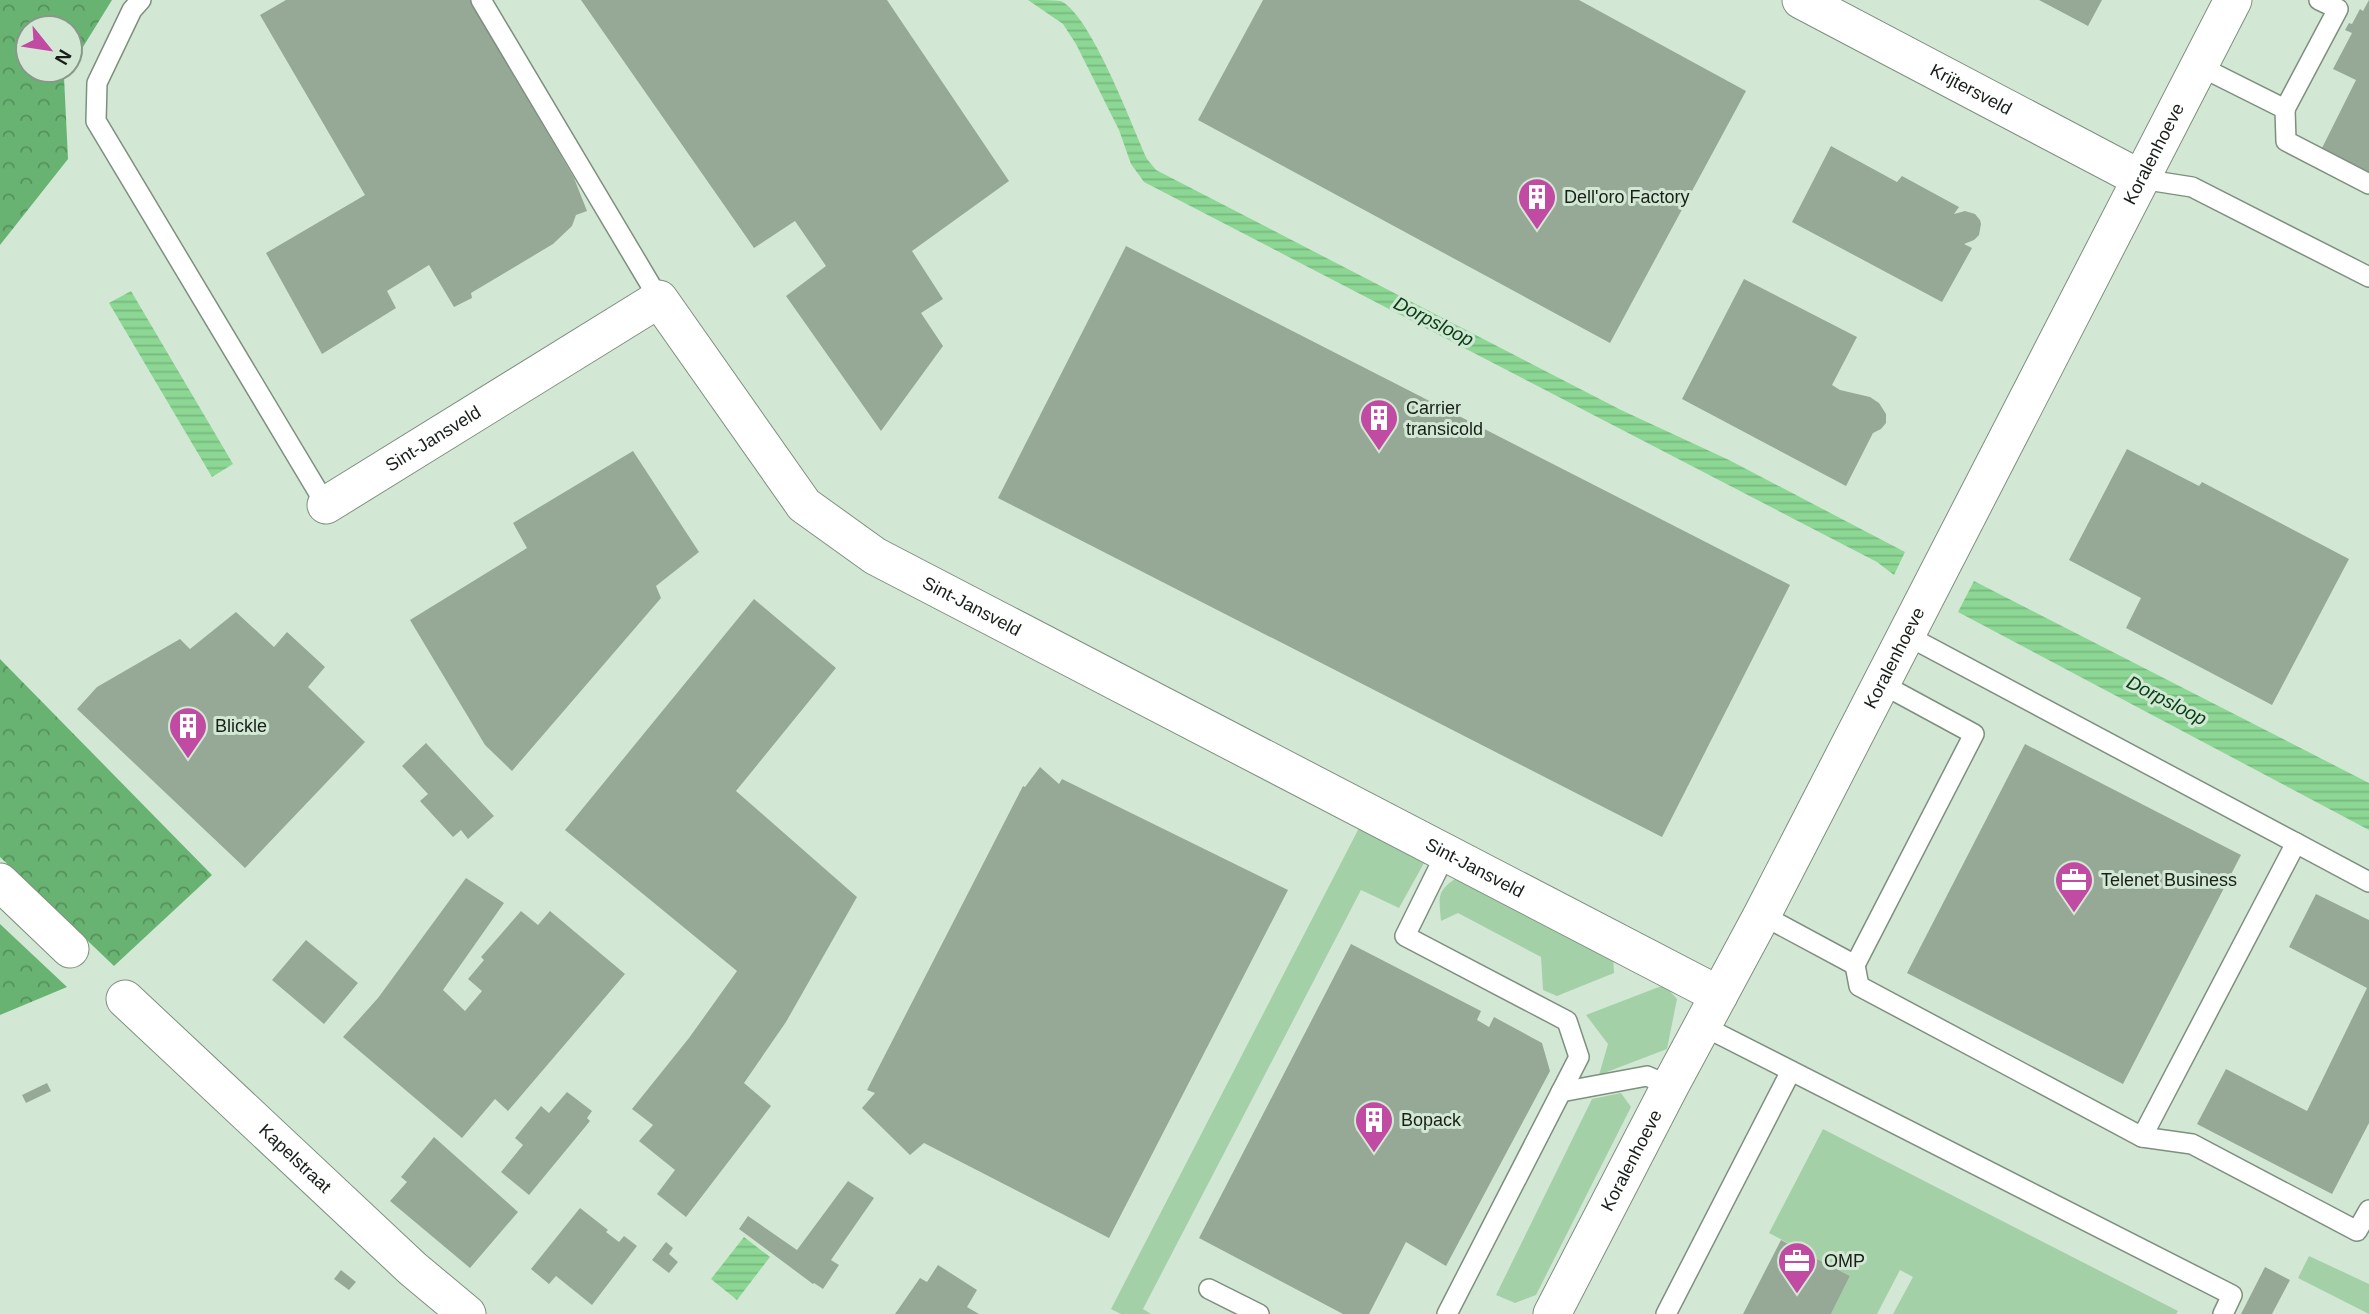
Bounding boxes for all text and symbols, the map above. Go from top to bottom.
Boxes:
north arrow [14,14,84,84]
text: N [51,46,76,68]
street label: Krijtersveld [1927,60,2015,119]
street label: Koralenhoeve [2119,100,2188,208]
building icon: Dell'oro Factory [1516,176,1558,231]
place label: Dell'oro Factory [1564,187,1689,207]
water label: Dorpsloop [1390,292,1477,350]
building icon: Carrier transicold [1358,397,1400,452]
place label: Carrier transicold [1406,398,1483,439]
street label: Sint-Jansveld [382,402,484,476]
street label: Sint-Jansveld [919,573,1024,640]
street label: Koralenhoeve [1860,604,1929,712]
water label: Dorpsloop [2123,671,2210,729]
building icon: Blickle [167,705,209,760]
place label: Blickle [215,716,267,736]
street label: Sint-Jansveld [1422,834,1527,902]
office icon: Telenet Business [2053,859,2095,914]
place label: Telenet Business [2101,870,2237,890]
building icon: Bopack [1353,1099,1395,1154]
street label: Koralenhoeve [1597,1106,1666,1214]
place label: Bopack [1401,1110,1462,1130]
street label: Kapelstraat [255,1120,335,1197]
office icon: OMP [1776,1240,1818,1295]
place label: OMP [1824,1251,1865,1271]

